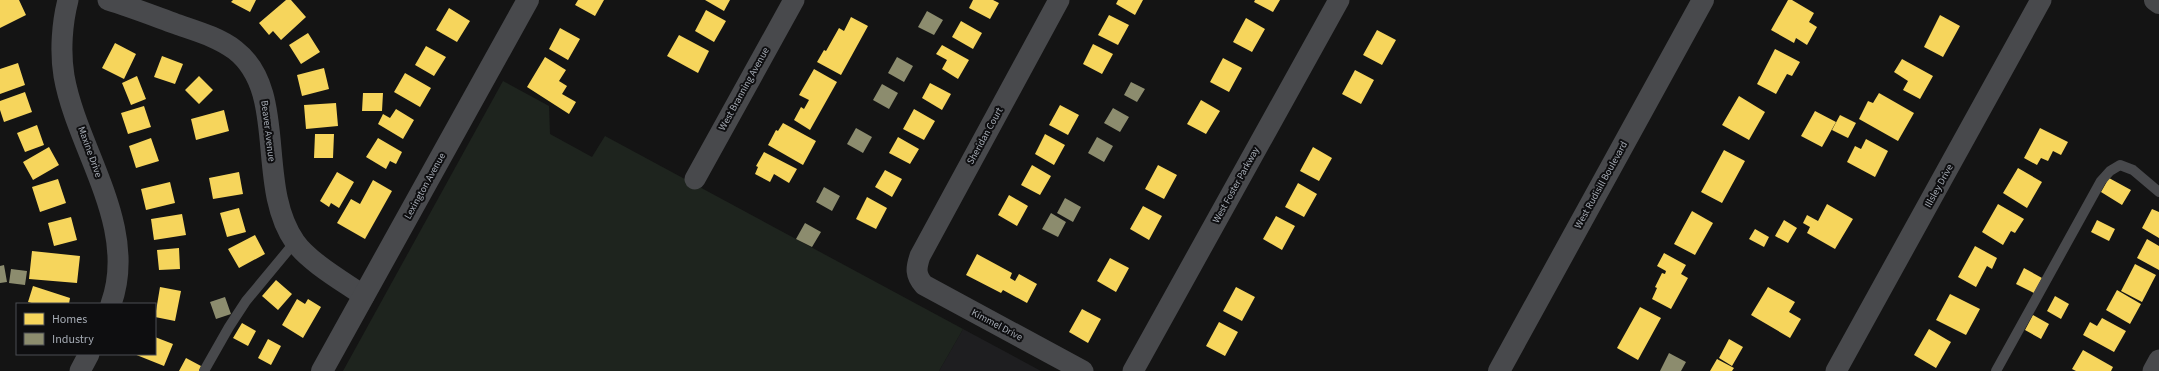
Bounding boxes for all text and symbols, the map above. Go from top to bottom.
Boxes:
street label: West Branning Avenue [715,45,773,133]
street label: Beaver Avenue [257,100,279,162]
street label: Sheridan Court [964,104,1007,167]
street label: Maxine Drive [74,125,106,179]
street label: West Rudisill Boulevard [1571,139,1631,231]
street label: West Foster Parkway [1209,144,1263,226]
street label: Lexington Avenue [401,150,449,222]
street label: Illsley Drive [1921,162,1957,210]
legend [16,303,156,355]
street label: Kimmel Drive [969,306,1025,344]
text: Homes [52,311,87,328]
text: Industry [52,331,94,348]

